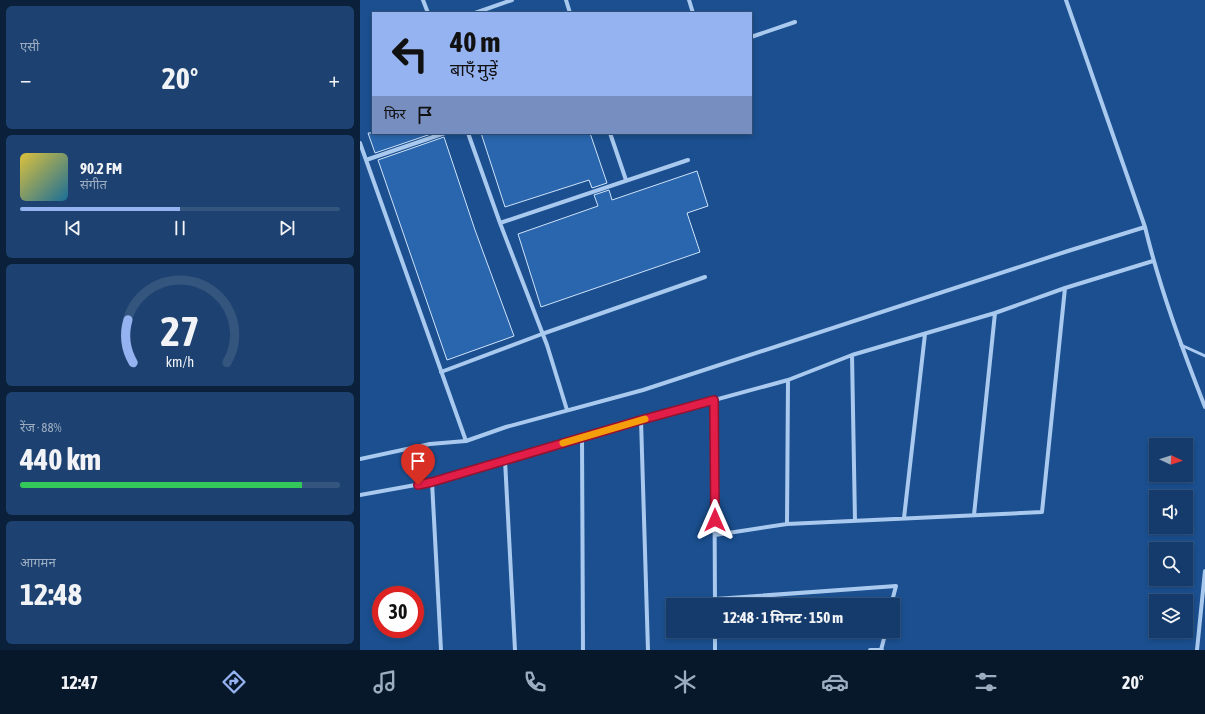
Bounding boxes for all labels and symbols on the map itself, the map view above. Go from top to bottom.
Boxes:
north arrow [1149,438,1193,482]
pin [401,444,435,485]
position arrow [694,499,736,541]
speed limit sign: 30 [372,586,424,638]

